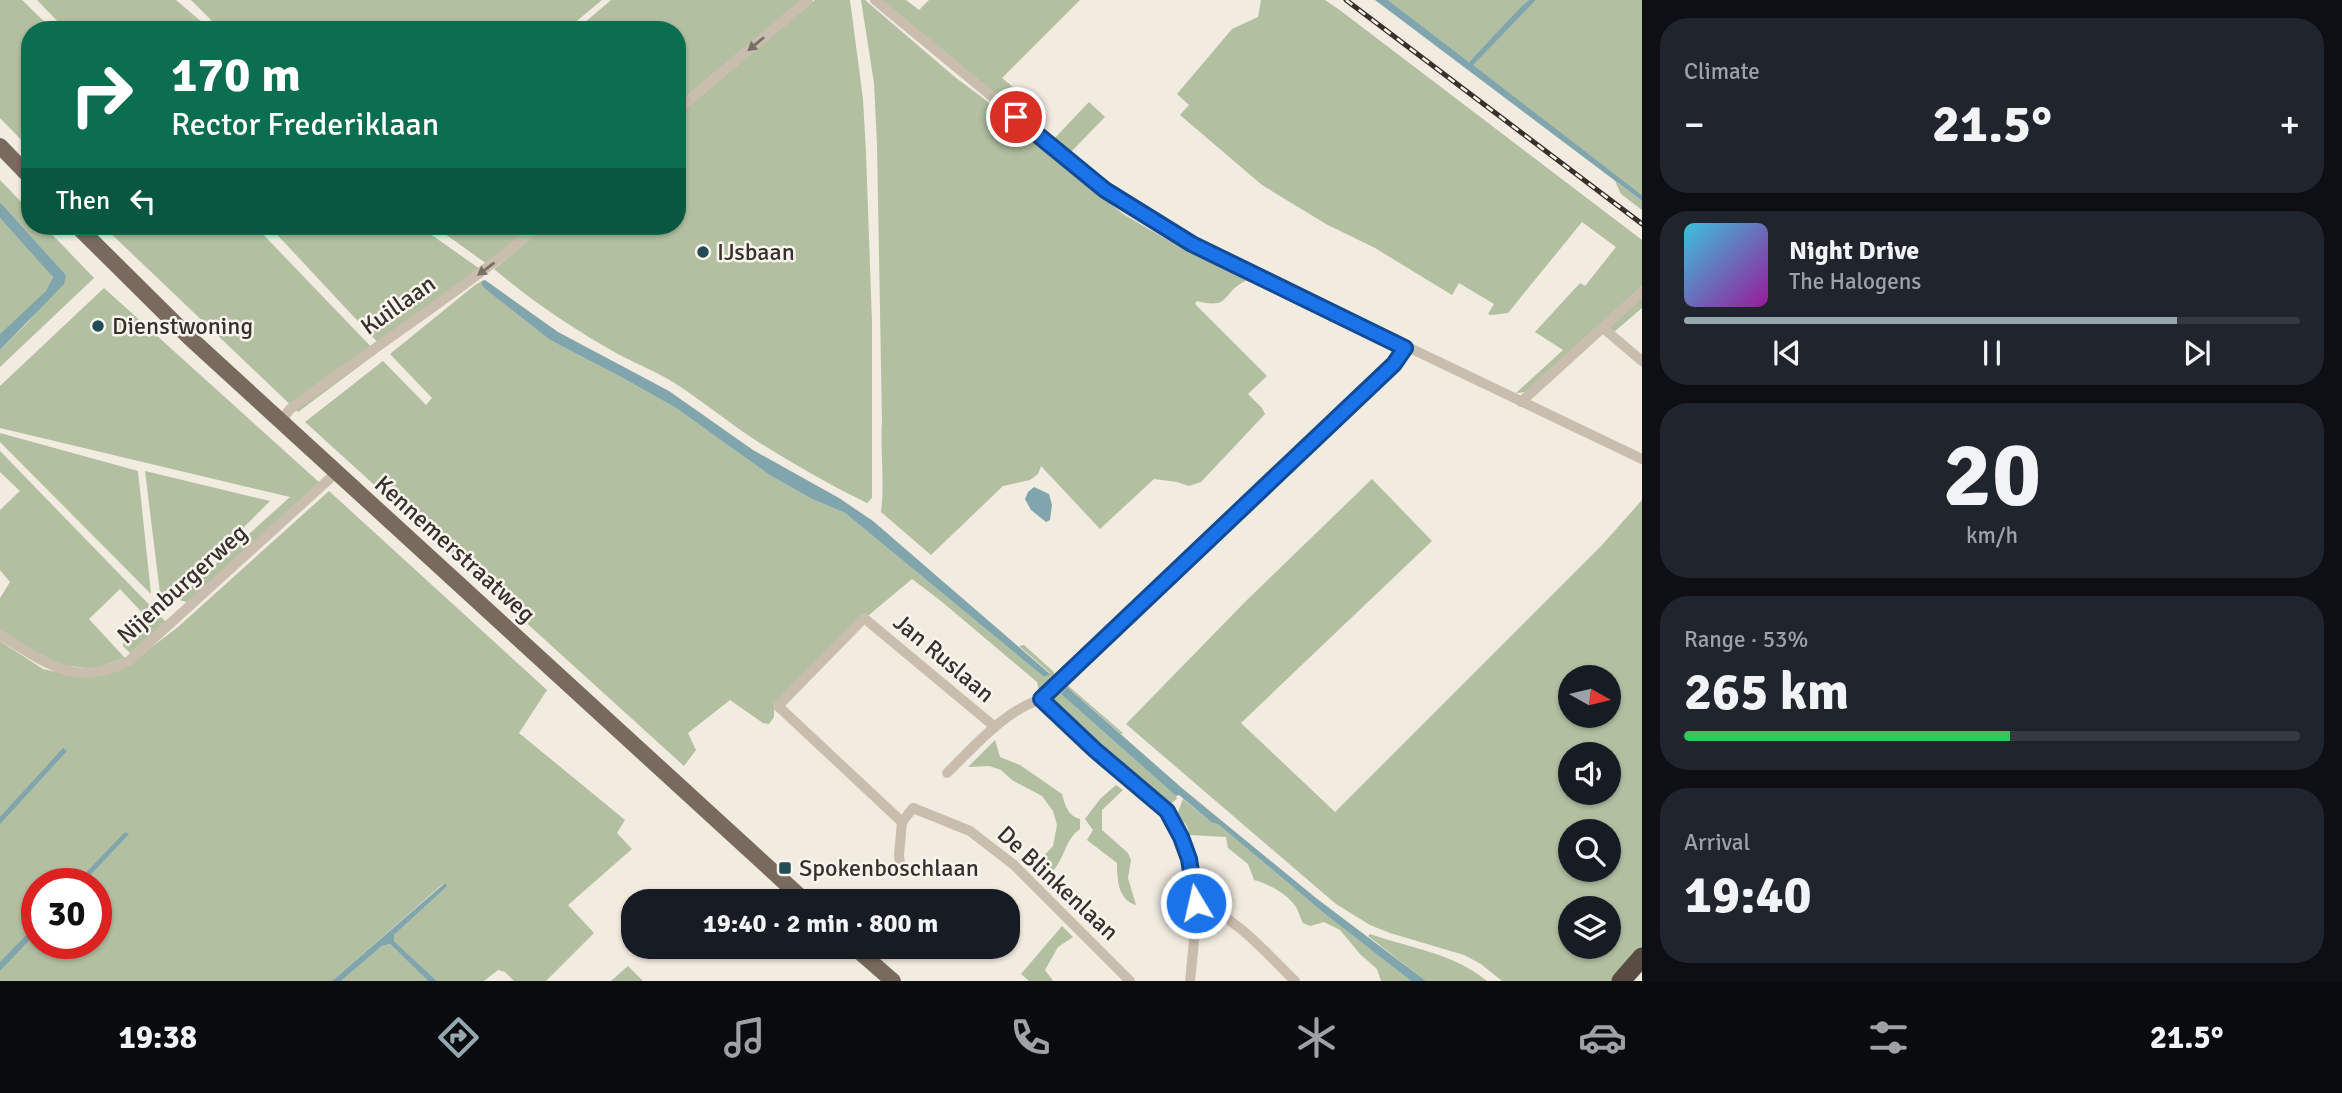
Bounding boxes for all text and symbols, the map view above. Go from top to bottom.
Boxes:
one-way arrow [747,36,764,51]
text: 170 m [171,45,301,105]
icon: right [56,49,147,140]
text: Climate [1684,57,1760,86]
pin [986,87,1046,147]
text: 21.5° [1932,92,2052,156]
icon: arrive [997,98,1035,136]
text: − [1684,101,1705,148]
text: + [2279,101,2300,148]
text: Rector Frederiklaan [171,105,439,144]
icon: left [124,182,162,220]
text: Then [56,185,110,217]
text: Night Drive [1789,235,1919,267]
place label: IJsbaan [717,237,795,267]
marker: IJsbaan [695,244,711,260]
one-way arrow [477,262,495,276]
text: The Halogens [1789,267,1921,296]
street label: Kuillaan [355,268,441,342]
place label: Dienstwoning [112,311,253,341]
marker: Dienstwoning [90,318,106,334]
icon: previous [1768,334,1806,372]
icon: pause [1973,334,2011,372]
icon: next [2178,334,2216,372]
text: 20 [1943,419,2041,532]
street label: Kennemerstraatweg [368,469,542,629]
street label: Nijenburgerweg [111,518,253,650]
text: km/h [1966,521,2018,550]
street label: Jan Ruslaan [887,607,1001,709]
text: Range · 53% [1684,625,1808,654]
text: 265 km [1684,660,1849,724]
north arrow [1558,665,1620,728]
map controls [1558,665,1621,959]
button: sound [1558,742,1621,805]
street label: De Blinkenlaan [991,819,1125,947]
button: search [1558,819,1621,882]
text: Arrival [1684,828,1750,857]
place label: Spokenboschlaan [799,853,979,883]
marker: Spokenboschlaan [777,860,793,876]
text: 19:40 [1684,863,1812,927]
position arrow [1159,866,1233,940]
speed limit sign: 30 [21,868,112,959]
button: layers [1558,896,1621,959]
text: 19:40 · 2 min · 800 m [703,908,938,940]
icon: directions [434,1013,483,1062]
icon: music [720,1013,769,1062]
icon: phone [1006,1013,1055,1062]
icon: climate [1292,1013,1341,1062]
icon: car [1578,1013,1627,1062]
icon: filters [1864,1013,1913,1062]
text: 19:38 [118,1018,197,1057]
text: 21.5° [2150,1018,2224,1057]

